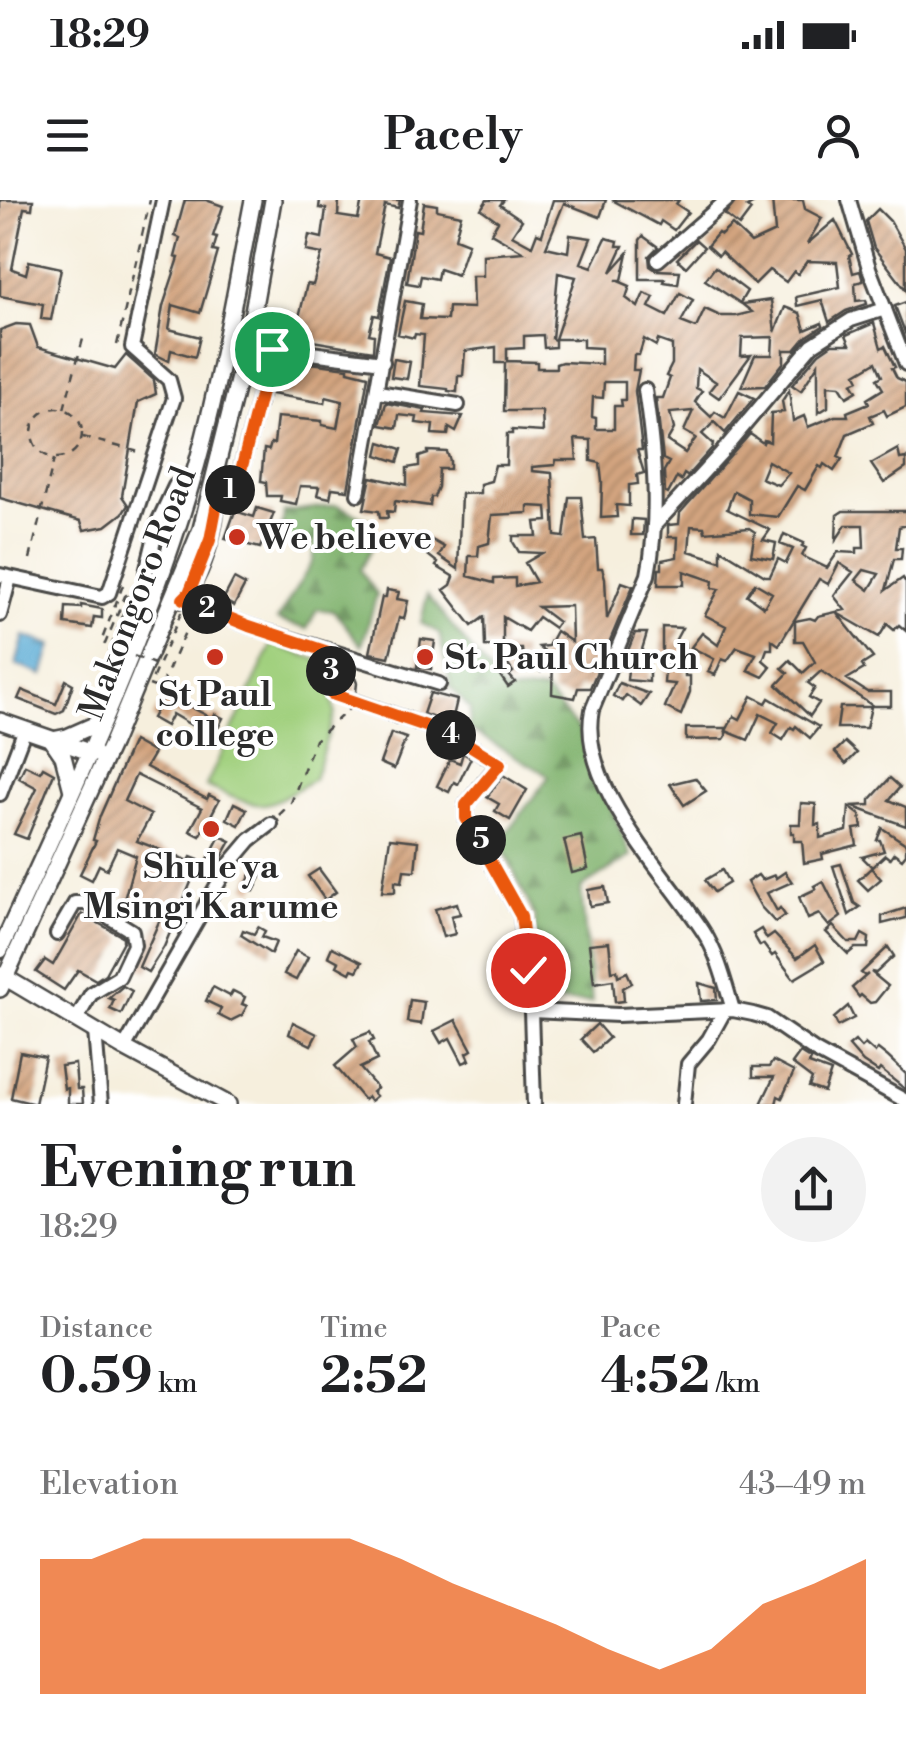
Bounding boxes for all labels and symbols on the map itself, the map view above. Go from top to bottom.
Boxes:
pin [230,307,315,392]
street label: Makongoro Road [70,461,206,726]
pin: 1 [205,465,255,515]
place label: We believe [256,517,432,560]
marker: We believe [226,526,248,548]
pin: 2 [182,584,232,634]
place label: St. Paul Church [445,637,699,680]
marker: St Paul college [204,646,226,668]
pin: 3 [306,646,356,696]
marker: St. Paul Church [414,646,436,668]
place label: St Paul college [155,674,275,757]
pin: 4 [426,710,476,760]
pin: 5 [456,815,506,865]
marker: Shule ya Msingi Karume [200,818,222,840]
place label: Shule ya Msingi Karume [83,846,339,929]
pin [486,928,571,1013]

